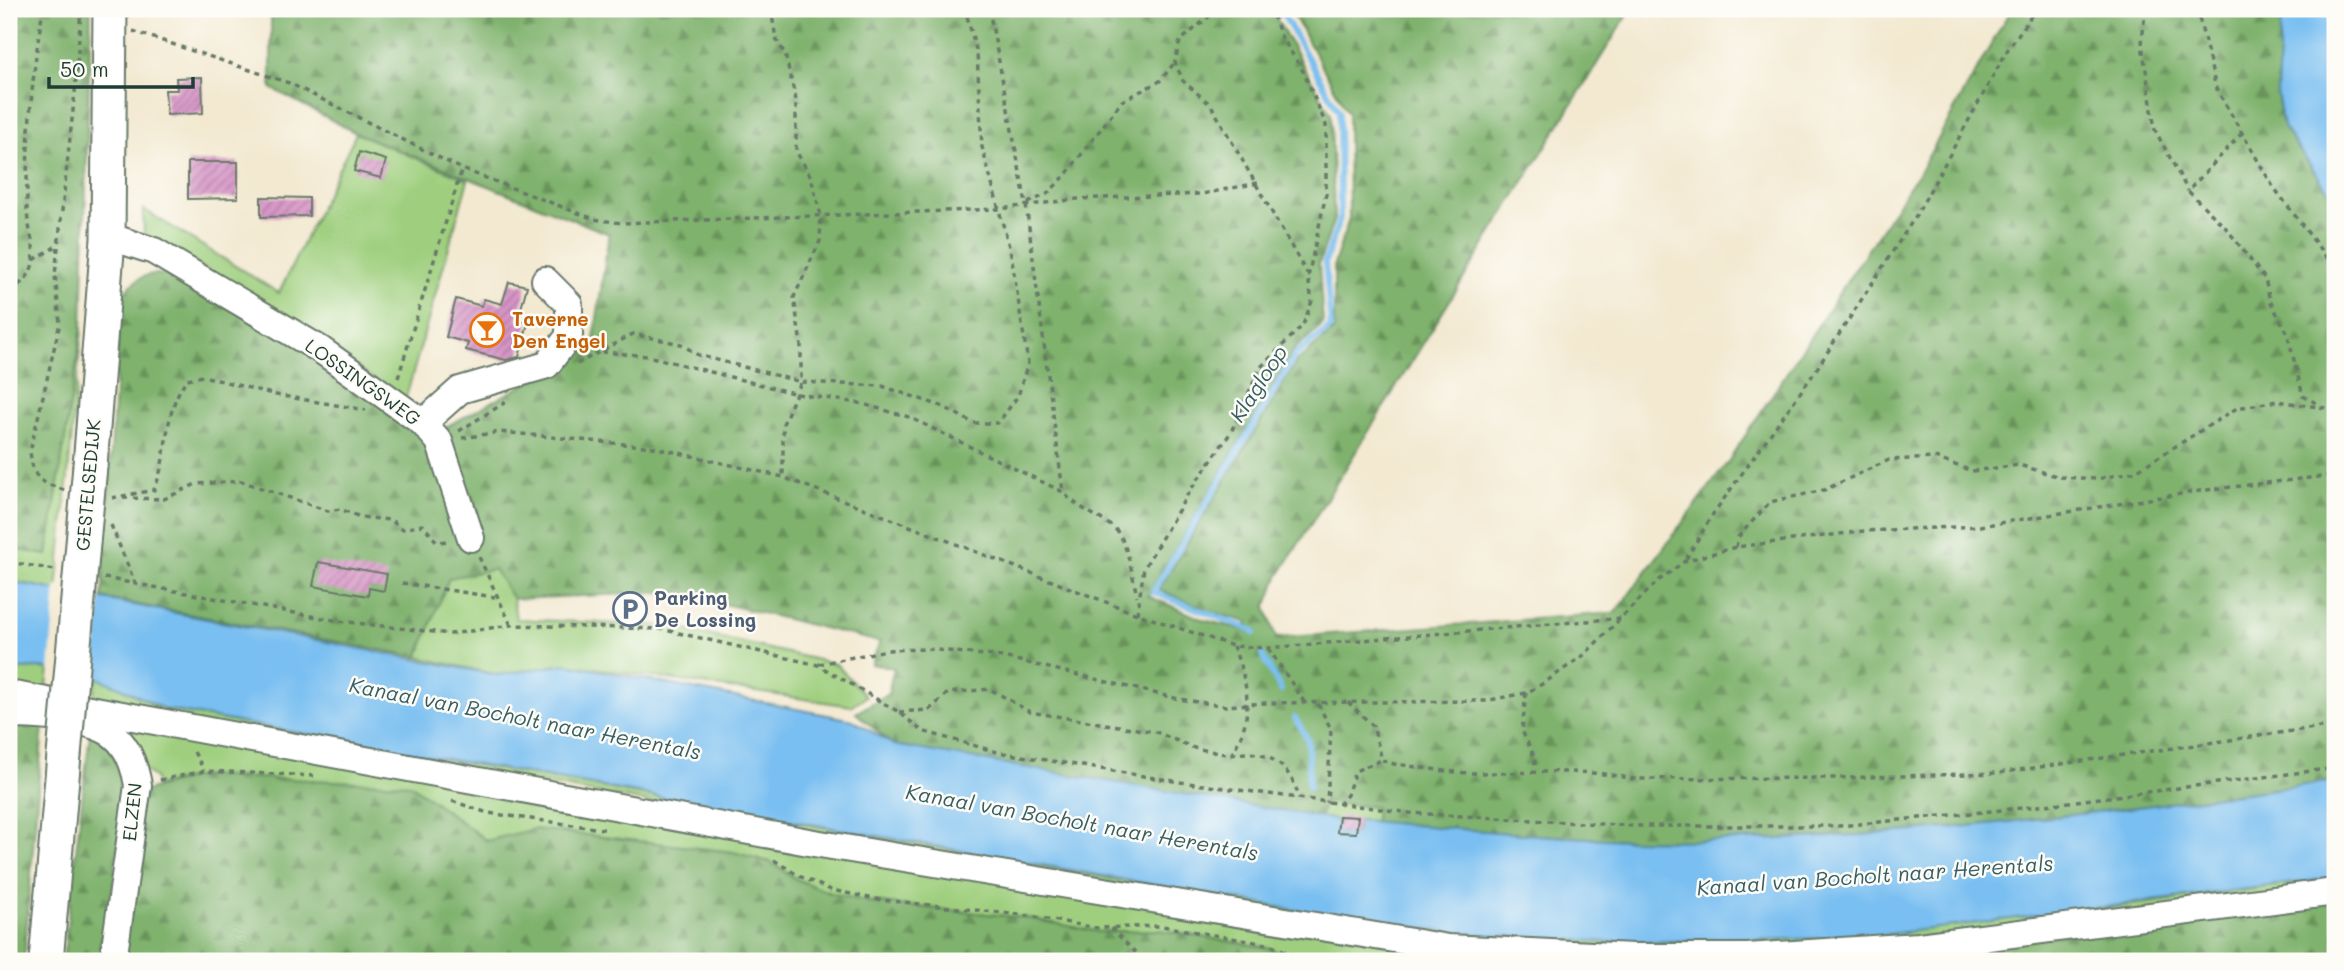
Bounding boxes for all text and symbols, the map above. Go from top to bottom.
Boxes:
scale bar [49,46,192,90]
text: 50 m [60,55,109,82]
place label: Taverne Den Engel [512,306,606,353]
bar icon: Taverne Den Engel [468,311,506,349]
street label: LOSSINGSWEG [301,333,426,431]
water label: Klagloop [1223,340,1293,427]
street label: GESTELSEDIJK [69,418,106,552]
place label: Parking De Lossing [654,585,756,632]
parking icon: Parking De Lossing [611,590,649,628]
water label: Kanaal van Bocholt naar Herentals [347,670,703,765]
water label: Kanaal van Bocholt naar Herentals [904,777,1261,866]
street label: ELZEN [116,782,147,842]
water label: Kanaal van Bocholt naar Herentals [1696,849,2054,900]

